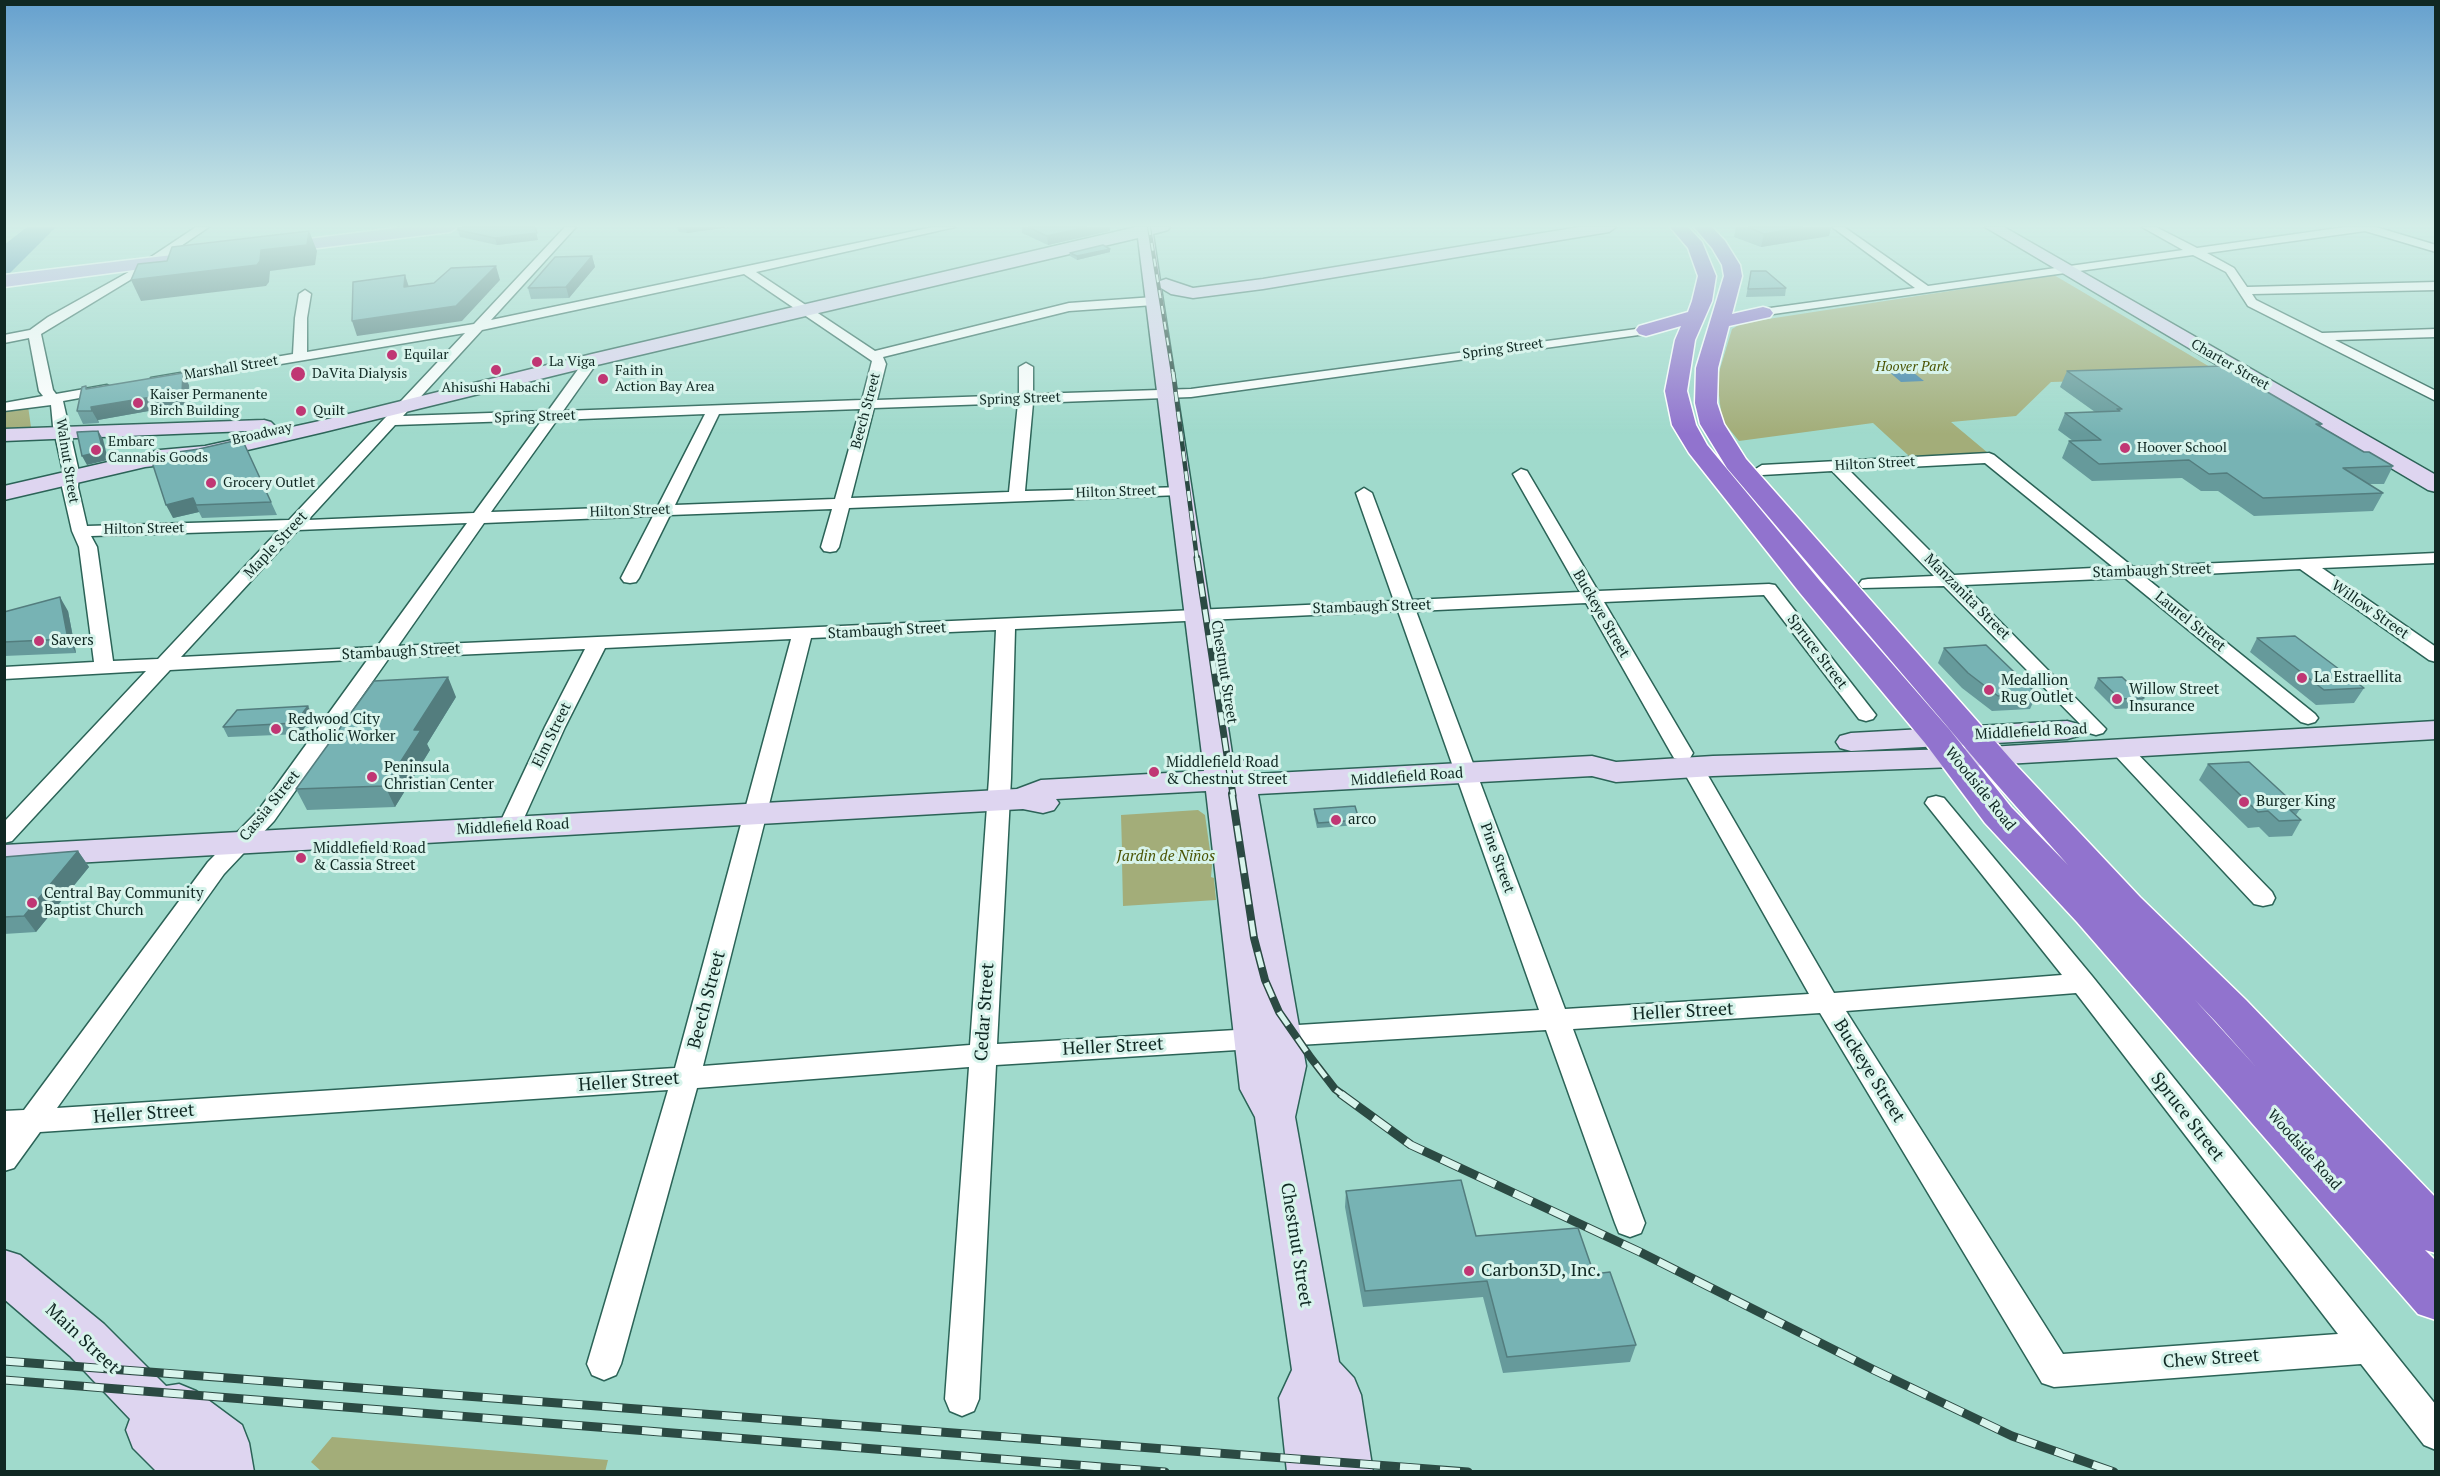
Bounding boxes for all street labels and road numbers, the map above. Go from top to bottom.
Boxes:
street label: Spring Street [1462,335,1544,363]
street label: Charter Street [2188,336,2272,394]
street label: Marshall Street [183,352,279,384]
street label: Beech Street [848,371,884,451]
street label: Spring Street [979,389,1061,409]
street label: Spring Street [494,407,576,427]
street label: Walnut Street [52,417,82,505]
street label: Broadway [230,419,294,449]
street label: Hilton Street [1834,454,1916,474]
street label: Hilton Street [1075,482,1157,502]
street label: Hilton Street [589,501,671,521]
street label: Maple Street [241,508,311,582]
street label: Hilton Street [104,520,184,538]
street label: Manzanita Street [1920,550,2014,644]
street label: Stambaugh Street [2092,560,2212,582]
street label: Buckeye Street [1569,567,1633,661]
street label: Willow Street [2328,577,2412,643]
street label: Laurel Street [2151,588,2229,656]
street label: Stambaugh Street [1312,596,1432,618]
street label: Spruce Street [1783,611,1851,693]
street label: Stambaugh Street [827,619,947,643]
street label: Chestnut Street [1207,619,1241,725]
street label: Stambaugh Street [341,640,461,664]
street label: Elm Street [529,700,575,770]
street label: Middlefield Road [1974,720,2088,744]
street label: Woodside Road [1941,744,2019,834]
street label: Middlefield Road [1350,764,1464,790]
street label: Cassia Street [236,767,304,845]
street label: Middlefield Road [456,815,570,839]
street label: Pine Street [1476,820,1518,896]
street label: Beech Street [684,949,730,1051]
street label: Cedar Street [971,962,999,1062]
street label: Heller Street [1632,999,1734,1025]
street label: Buckeye Street [1829,1015,1909,1127]
street label: Heller Street [1062,1034,1164,1060]
street label: Heller Street [578,1068,680,1096]
street label: Spruce Street [2146,1068,2228,1166]
street label: Heller Street [93,1100,195,1128]
street label: Woodside Road [2263,1106,2345,1194]
street label: Chestnut Street [1275,1181,1317,1309]
street label: Main Street [41,1299,123,1379]
street label: Chew Street [2162,1345,2260,1373]

